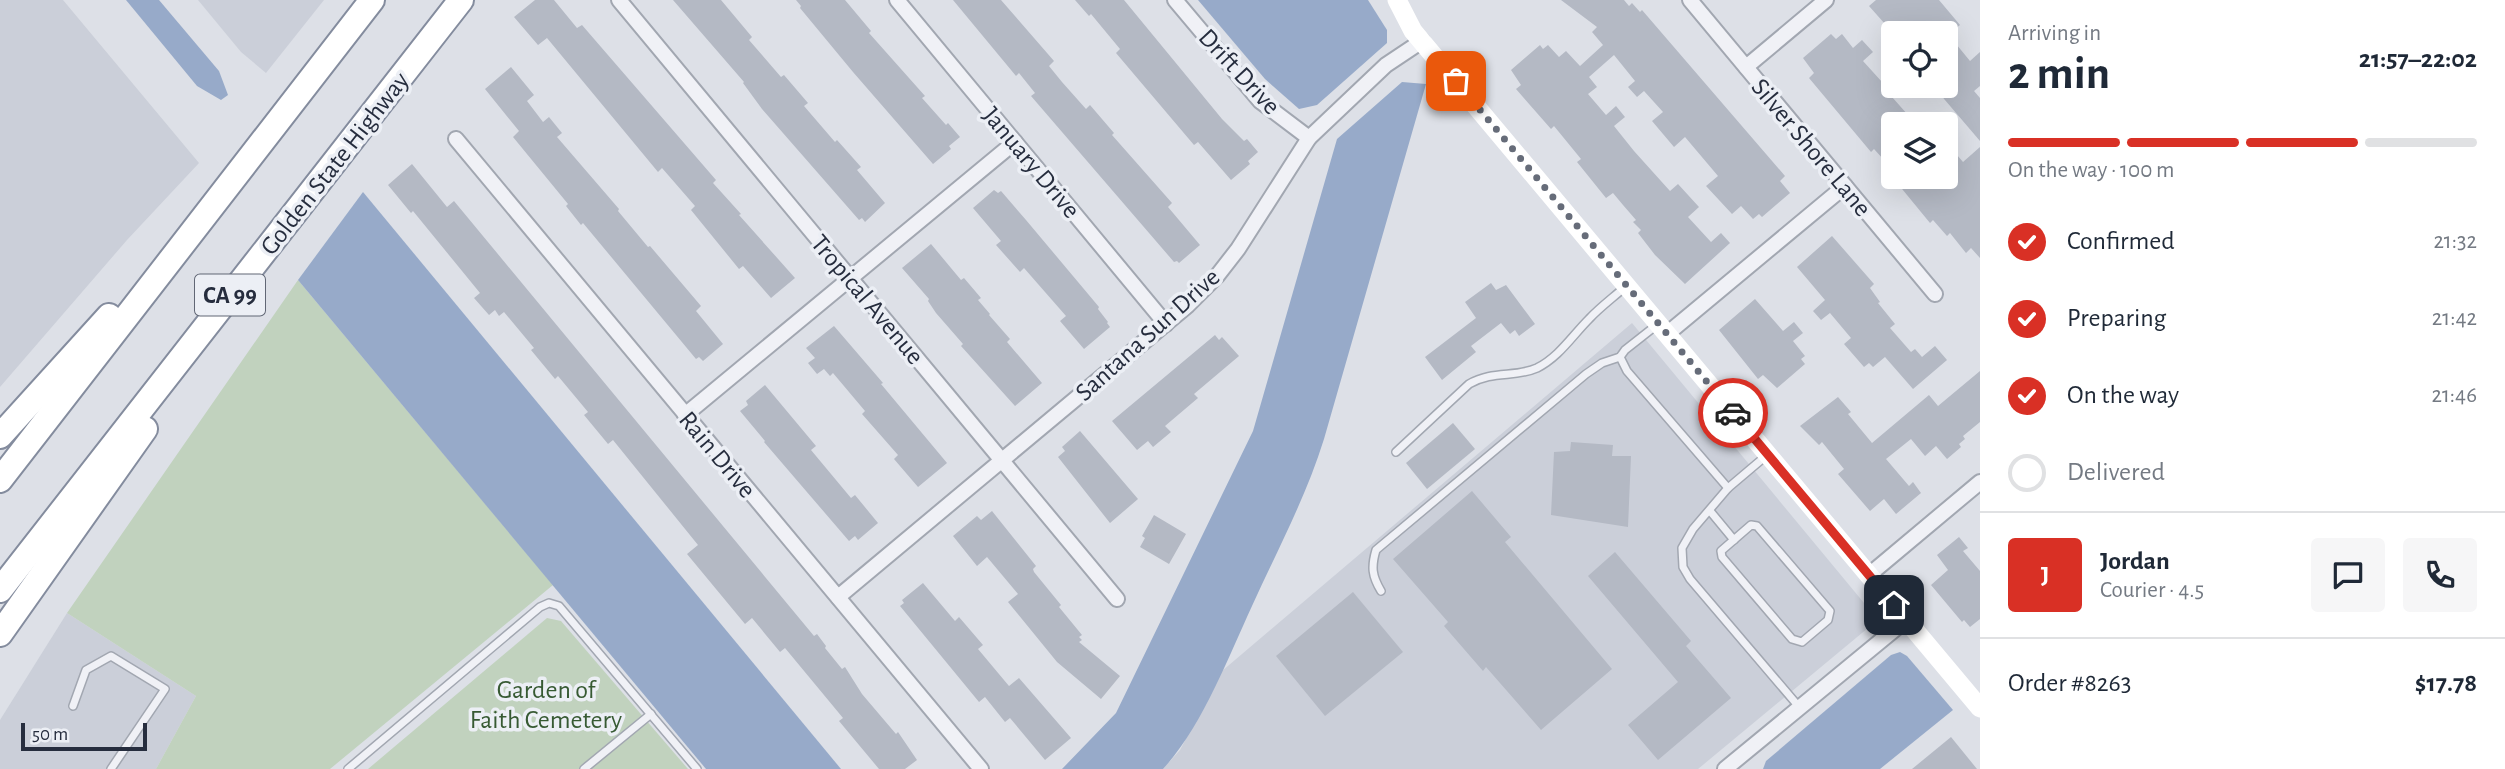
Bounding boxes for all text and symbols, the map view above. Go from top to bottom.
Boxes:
map controls [1881,21,1958,189]
button: locate [1881,21,1958,98]
text: Arriving in [2008,22,2101,45]
street label: Drift Drive [1194,24,1285,119]
text: 21:57–22:02 [2359,46,2477,72]
pin [1426,51,1486,111]
text: 2 min [2008,51,2110,97]
icon: bag [1437,62,1475,100]
street label: Golden State Highway [256,67,414,260]
street label: Silver Shore Lane [1746,74,1876,221]
street label: January Drive [978,102,1085,223]
button: layers [1881,112,1958,189]
text: On the way · 100 m [2008,159,2175,182]
icon: check [2008,223,2046,261]
text: Confirmed [2067,228,2175,254]
street label: Tropical Avenue [806,230,929,369]
text: 21:32 [2433,230,2477,253]
street label: Santana Sun Drive [1071,264,1225,406]
road number: CA 99 [195,274,265,316]
icon: check [2008,300,2046,338]
text: Preparing [2067,305,2166,331]
text: 21:42 [2432,307,2477,330]
icon: check [2008,377,2046,415]
courier [1698,378,1768,448]
text: On the way [2067,382,2179,408]
text: 21:46 [2431,384,2477,407]
icon: car [1714,394,1752,432]
street label: Rain Drive [674,406,761,503]
text: Delivered [2067,459,2165,485]
button: chat [2311,538,2385,612]
button: phone [2403,538,2477,612]
text: Jordan [2100,548,2170,574]
text: J [2041,562,2049,588]
pin [1864,575,1924,635]
text: Courier · 4.5 [2100,579,2204,602]
icon: home [1875,586,1913,624]
text: Order #8263 [2008,670,2132,696]
text: $17.78 [2415,670,2477,696]
park label: Garden of Faith Cemetery [470,677,622,733]
scale bar [21,720,147,752]
text: 50 m [32,725,68,744]

